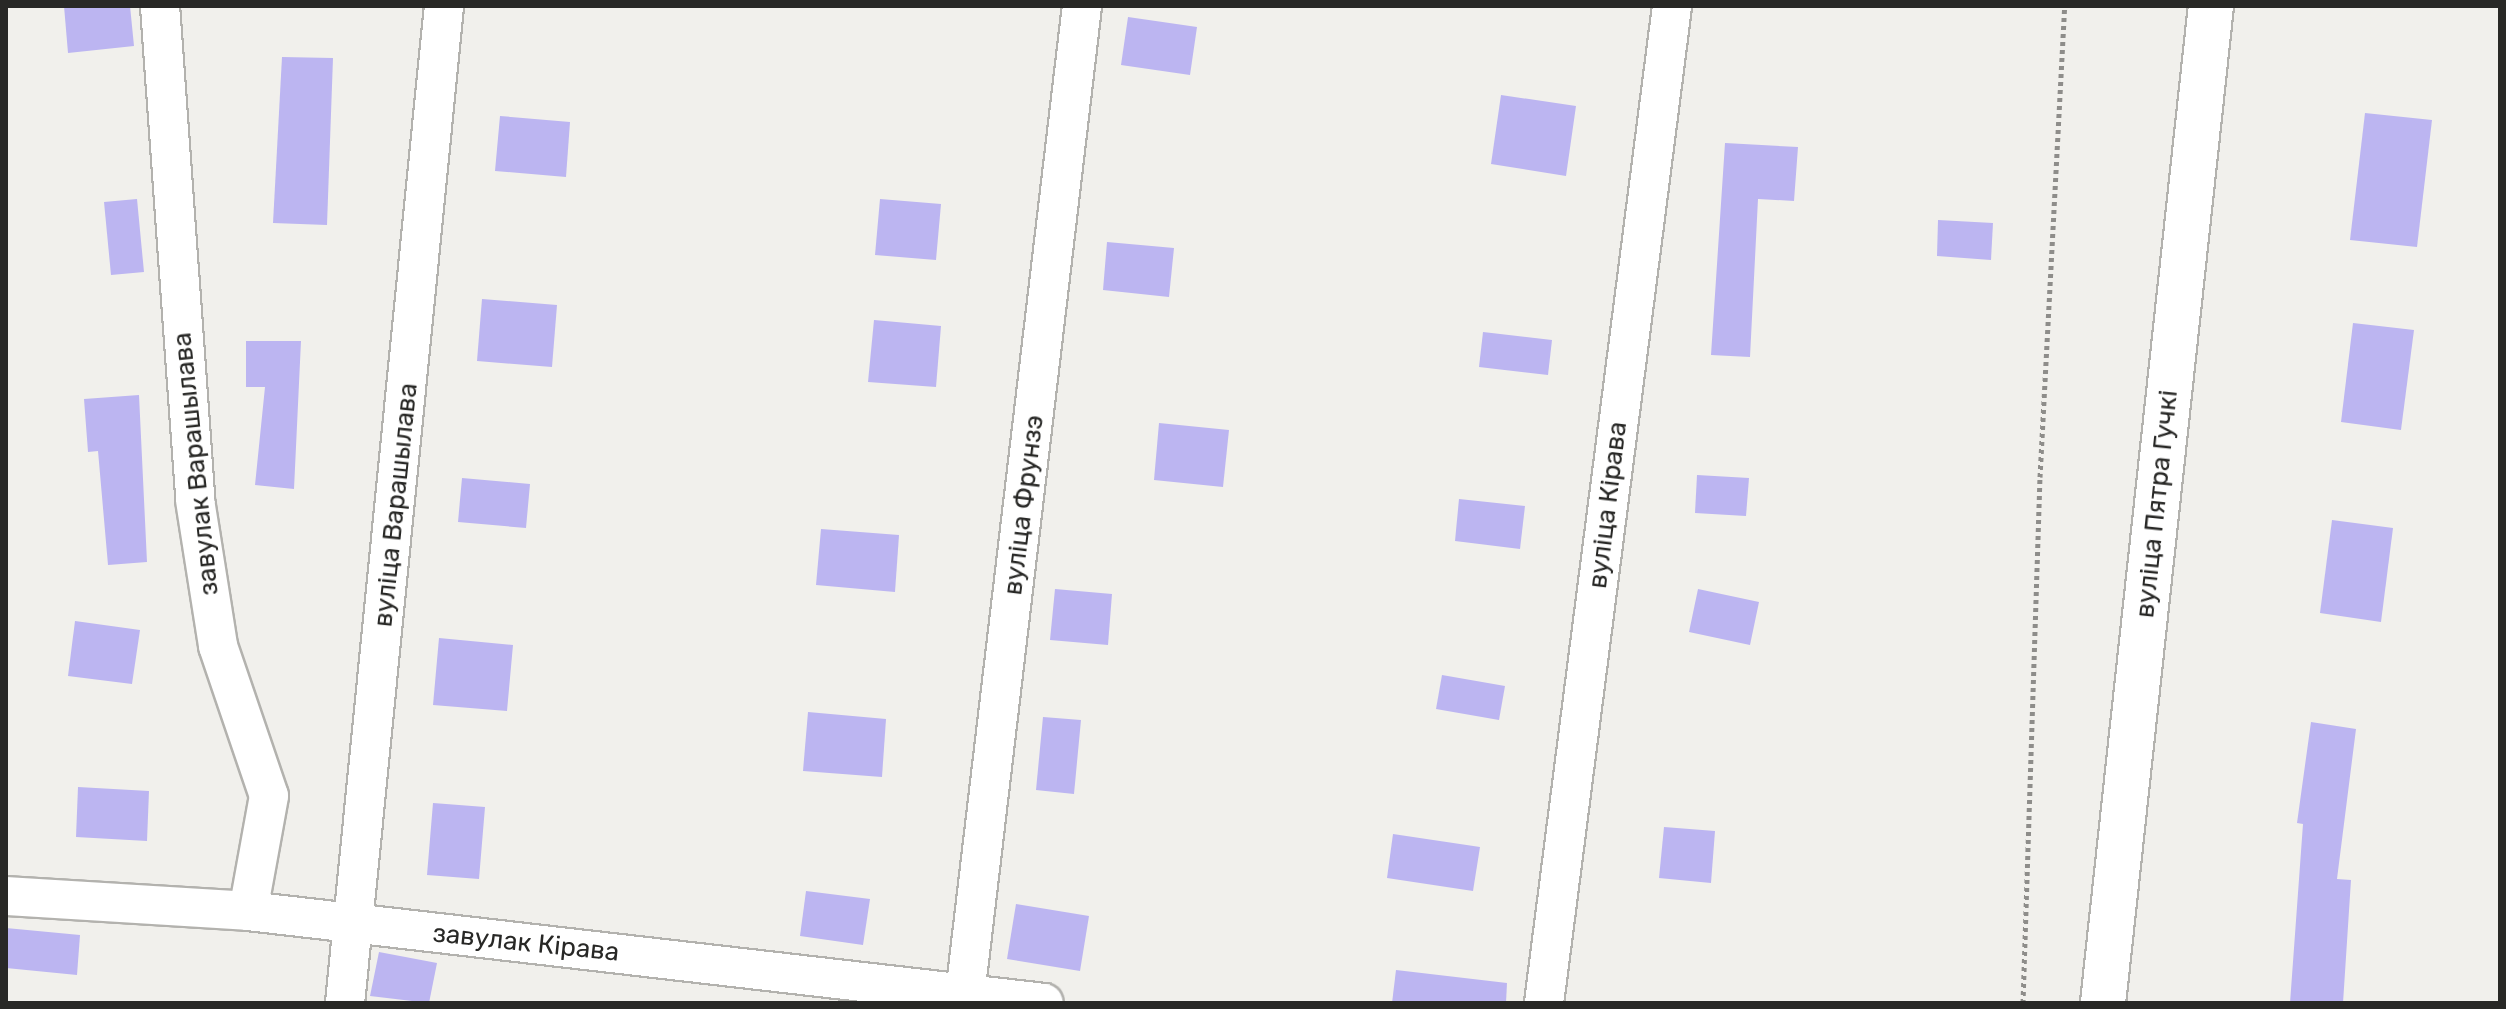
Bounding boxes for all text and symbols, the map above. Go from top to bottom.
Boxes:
street label: завулак Варашылава [167,331,225,597]
street label: вуліца Варашылава [368,382,424,628]
street label: вуліца Пятра Гучкі [2130,389,2184,619]
street label: вуліца Фрунзэ [997,413,1051,597]
street label: вуліца Кірава [1582,420,1634,590]
street label: завулак Кірава [431,918,621,968]

